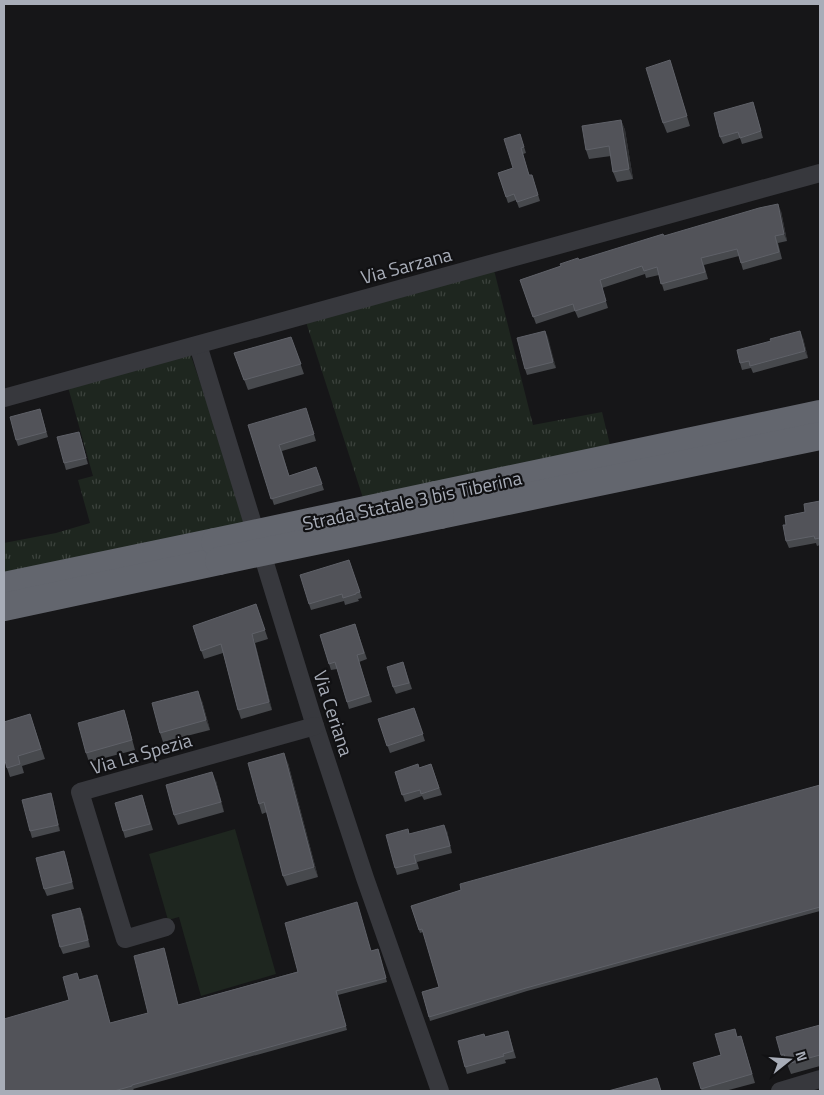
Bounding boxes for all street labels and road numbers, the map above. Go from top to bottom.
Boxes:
street label: Via Sarzana [357,239,455,291]
street label: Strada Statale 3 bis Tiberina [300,462,525,537]
street label: Via Ceriana [307,666,362,760]
street label: Via La Spezia [87,725,195,781]

